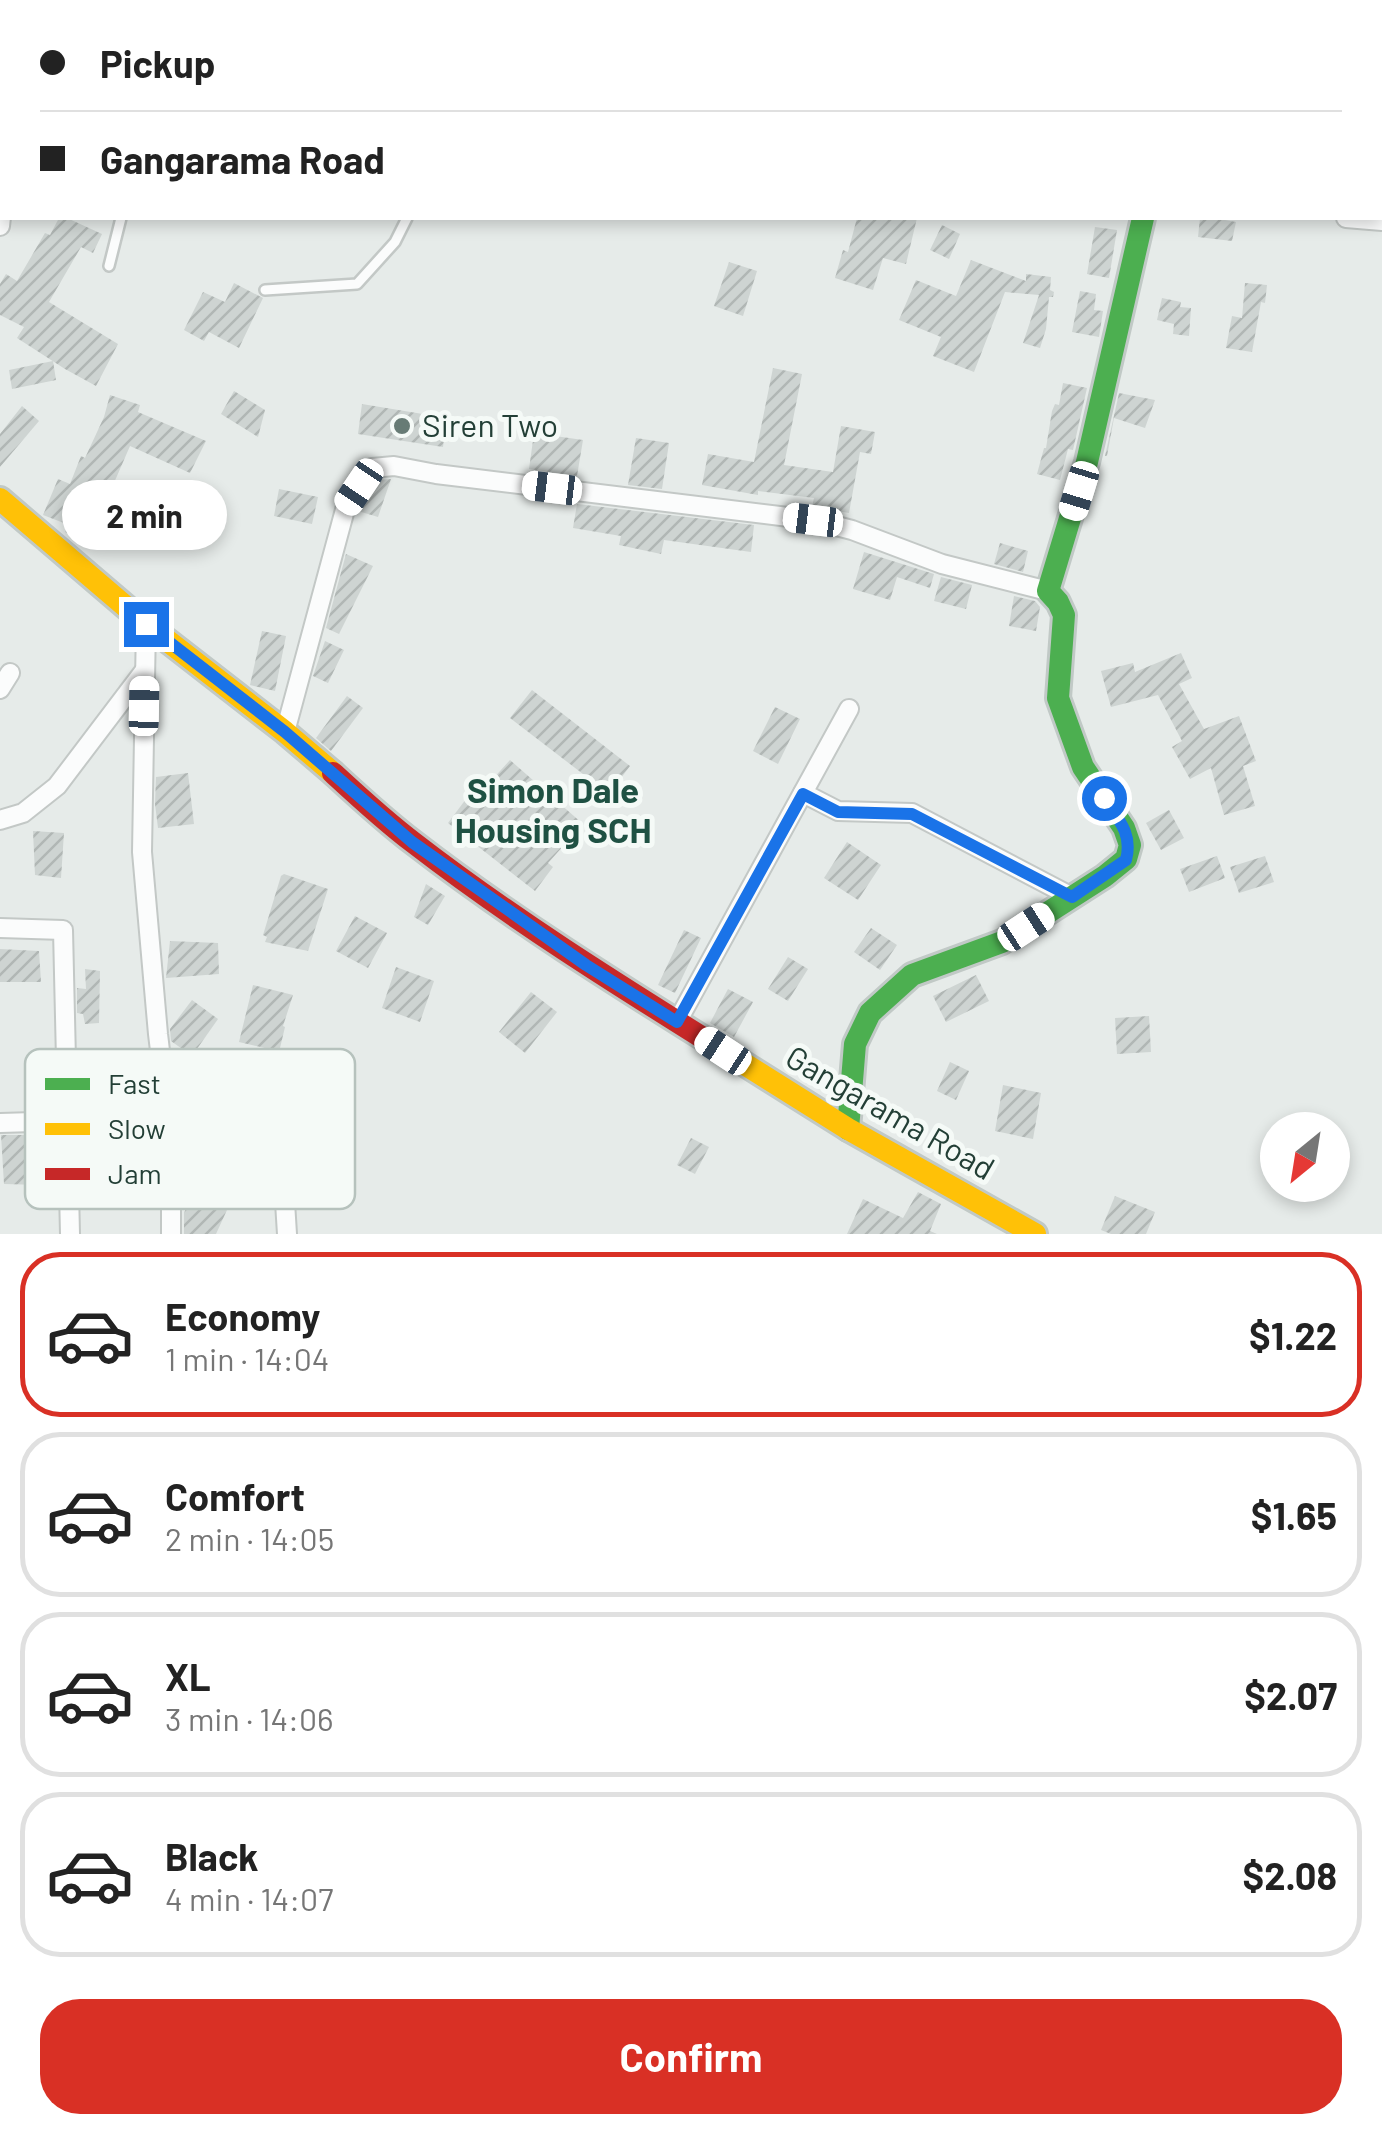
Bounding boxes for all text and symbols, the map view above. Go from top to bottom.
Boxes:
text: Pickup [100,40,215,86]
text: Gangarama Road [100,136,385,182]
place label: Siren Two [422,405,558,443]
marker: Siren Two [391,415,413,437]
car [330,454,388,520]
car [1056,458,1102,524]
car [520,469,584,507]
callout: 2 min [64,479,228,549]
text: 2 min [106,496,183,534]
car [781,501,845,539]
route end [124,602,169,647]
car [128,676,160,736]
district label: Simon Dale Housing SCH [455,768,651,850]
route start [1082,776,1127,821]
car [993,898,1059,956]
car [690,1022,756,1080]
street label: Gangarama Road [780,1036,1002,1186]
legend [25,1049,355,1209]
text: Fast [108,1066,161,1100]
text: Slow [108,1111,166,1145]
north arrow [1260,1112,1350,1202]
map controls [1260,1112,1350,1202]
text: Jam [108,1156,162,1190]
icon: car [45,1290,135,1380]
text: Economy [165,1293,320,1339]
text: $1.22 [1249,1312,1337,1358]
text: 1 min · 14:04 [165,1339,329,1377]
icon: car [45,1470,135,1560]
text: Comfort [165,1473,305,1519]
text: $1.65 [1251,1492,1337,1538]
text: 2 min · 14:05 [165,1519,334,1557]
icon: car [45,1650,135,1740]
text: XL [165,1653,211,1699]
text: $2.07 [1244,1672,1337,1718]
text: 3 min · 14:06 [165,1699,334,1737]
icon: car [45,1830,135,1920]
text: Black [165,1833,259,1879]
text: $2.08 [1242,1852,1337,1898]
text: 4 min · 14:07 [165,1879,333,1917]
button: Confirm [40,1999,1342,2114]

